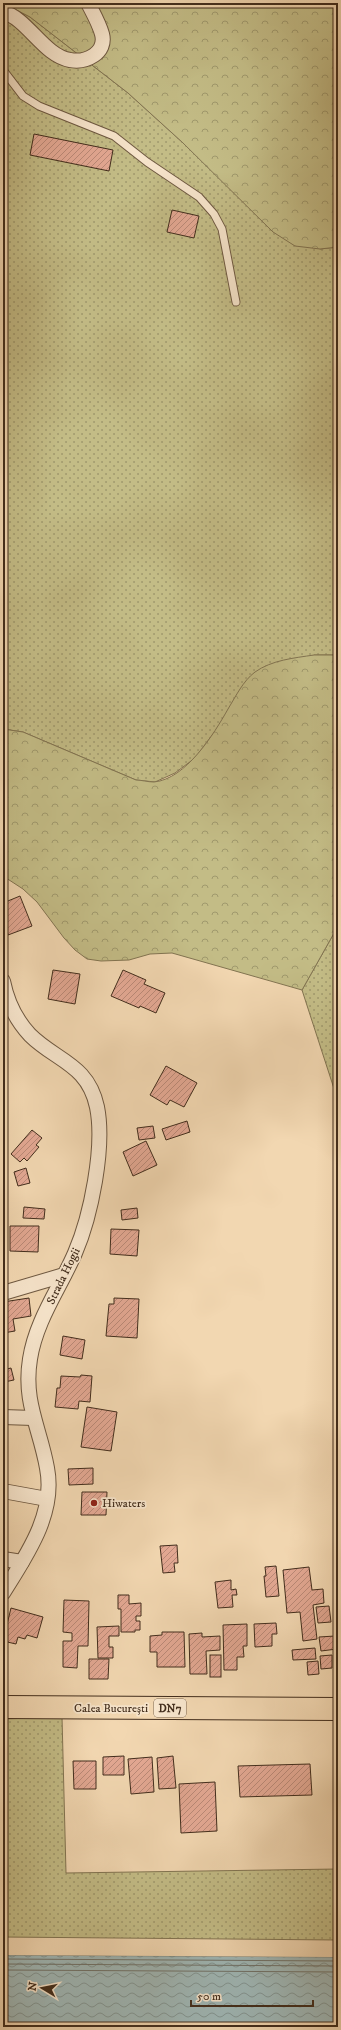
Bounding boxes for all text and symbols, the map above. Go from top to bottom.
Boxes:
street label: Strada Hogii [43,1245,84,1307]
place label: Hiwaters [102,1496,145,1511]
marker: Hiwaters [89,1498,99,1508]
road number: DN7 [154,1699,186,1717]
street label: Calea București [74,1701,148,1716]
north arrow [22,1968,62,2008]
text: N [25,1981,41,1992]
scale bar [191,1982,313,2008]
text: 50 m [197,1989,221,2004]

